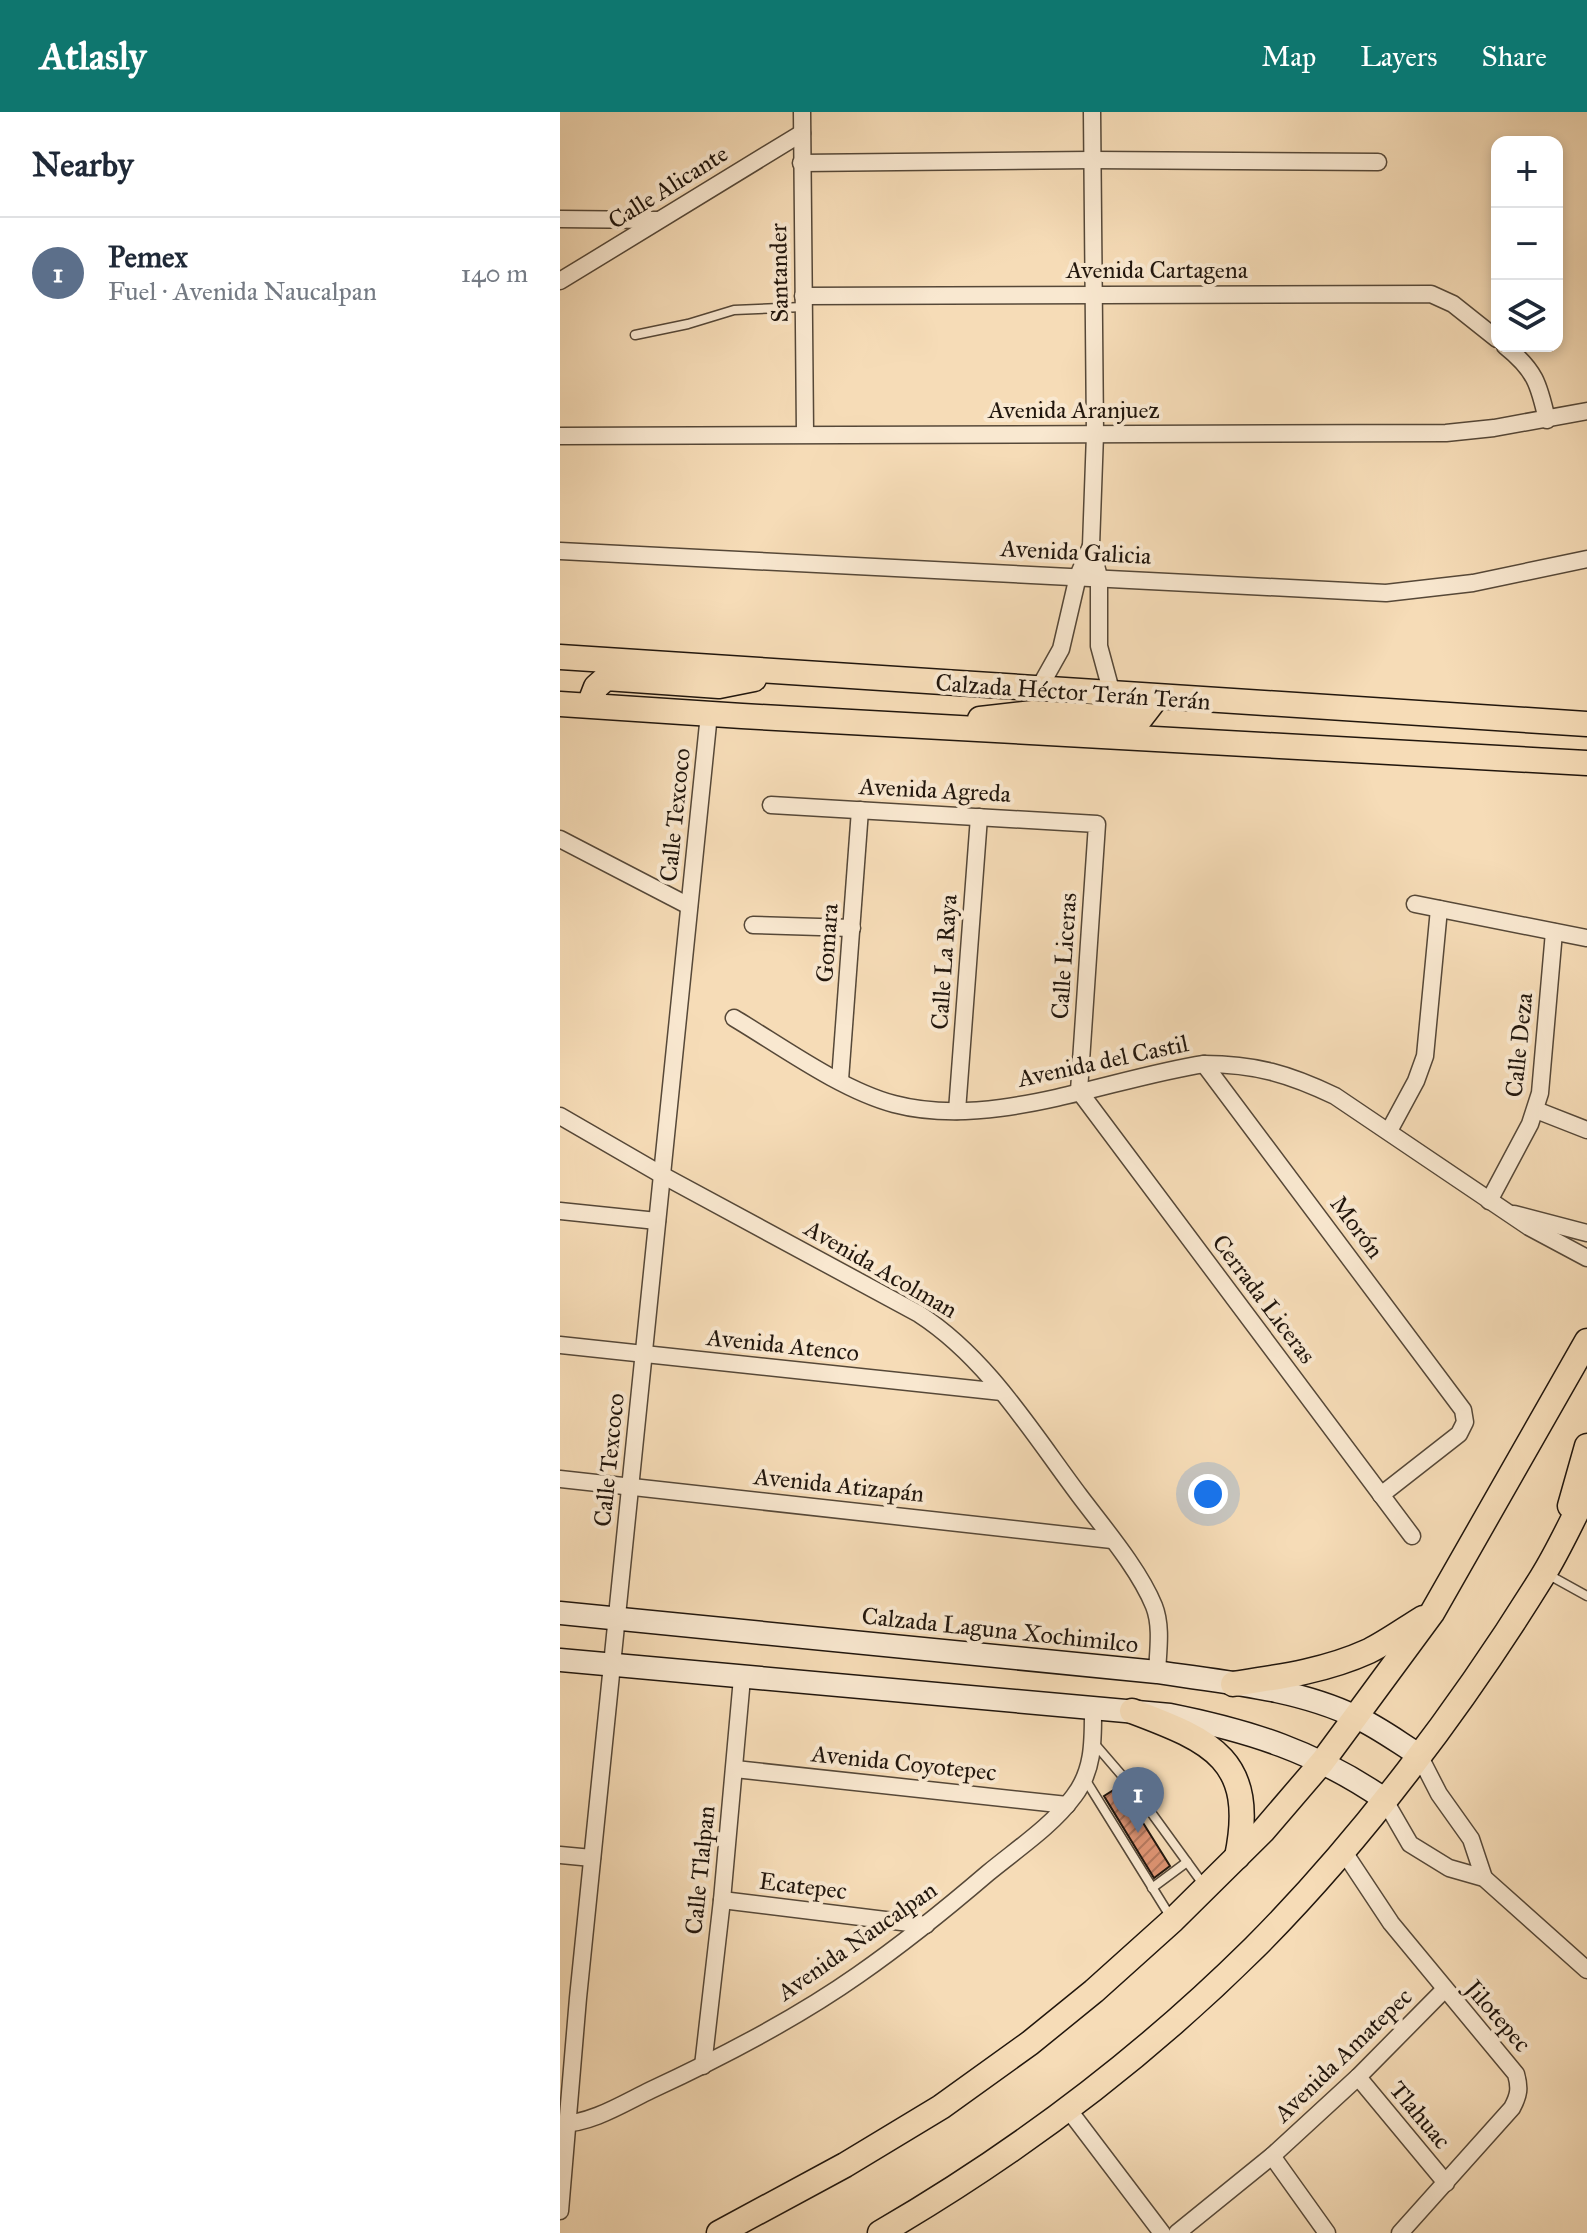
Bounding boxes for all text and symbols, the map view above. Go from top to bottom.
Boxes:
text: Atlasly [40,33,146,79]
text: Map [1261,39,1316,74]
text: Layers [1360,39,1438,74]
text: Share [1482,39,1547,74]
map controls [1491,136,1563,352]
button: + [1491,136,1563,208]
street label: Calle Alicante [603,138,733,236]
text: Nearby [32,144,134,185]
button: − [1491,208,1563,280]
street label: Santander [763,223,795,323]
text: Pemex [108,239,188,275]
street label: Avenida Cartagena [1065,255,1249,285]
text: 1 [53,257,63,289]
text: 140 m [461,257,528,289]
text: Fuel · Avenida Naucalpan [108,275,377,307]
button: layers [1491,280,1563,352]
street label: Avenida Aranjuez [987,395,1160,425]
street label: Avenida Galicia [999,533,1153,571]
street label: Calzada Héctor Terán Terán [935,667,1211,717]
street label: Calle Texcoco [653,747,697,883]
street label: Avenida Agreda [857,771,1012,809]
street label: Calle La Raya [924,892,964,1031]
street label: Calle Liceras [1045,892,1083,1020]
street label: Gomara [809,902,845,984]
street label: Calle Deza [1499,990,1539,1099]
street label: Avenida del Castil [1014,1028,1192,1094]
street label: Morón [1324,1190,1390,1264]
street label: Avenida Acolman [798,1213,963,1325]
street label: Cerrada Liceras [1206,1228,1322,1370]
street label: Avenida Atenco [704,1322,861,1368]
street label: Calle Texcoco [587,1392,631,1528]
street label: Avenida Atizapán [752,1461,925,1509]
your location [1188,1474,1228,1514]
street label: Calzada Laguna Xochimilco [860,1601,1140,1659]
street label: Avenida Coyotepec [809,1738,998,1788]
pin: 1 [1112,1767,1164,1833]
street label: Calle Tlalpan [678,1804,722,1936]
street label: Ecatepec [757,1866,849,1906]
street label: Avenida Naucalpan [771,1875,943,2008]
street label: Jilotepec [1457,1972,1537,2058]
street label: Avenida Amatepec [1267,1982,1418,2129]
street label: Tlahuac [1383,2075,1457,2155]

